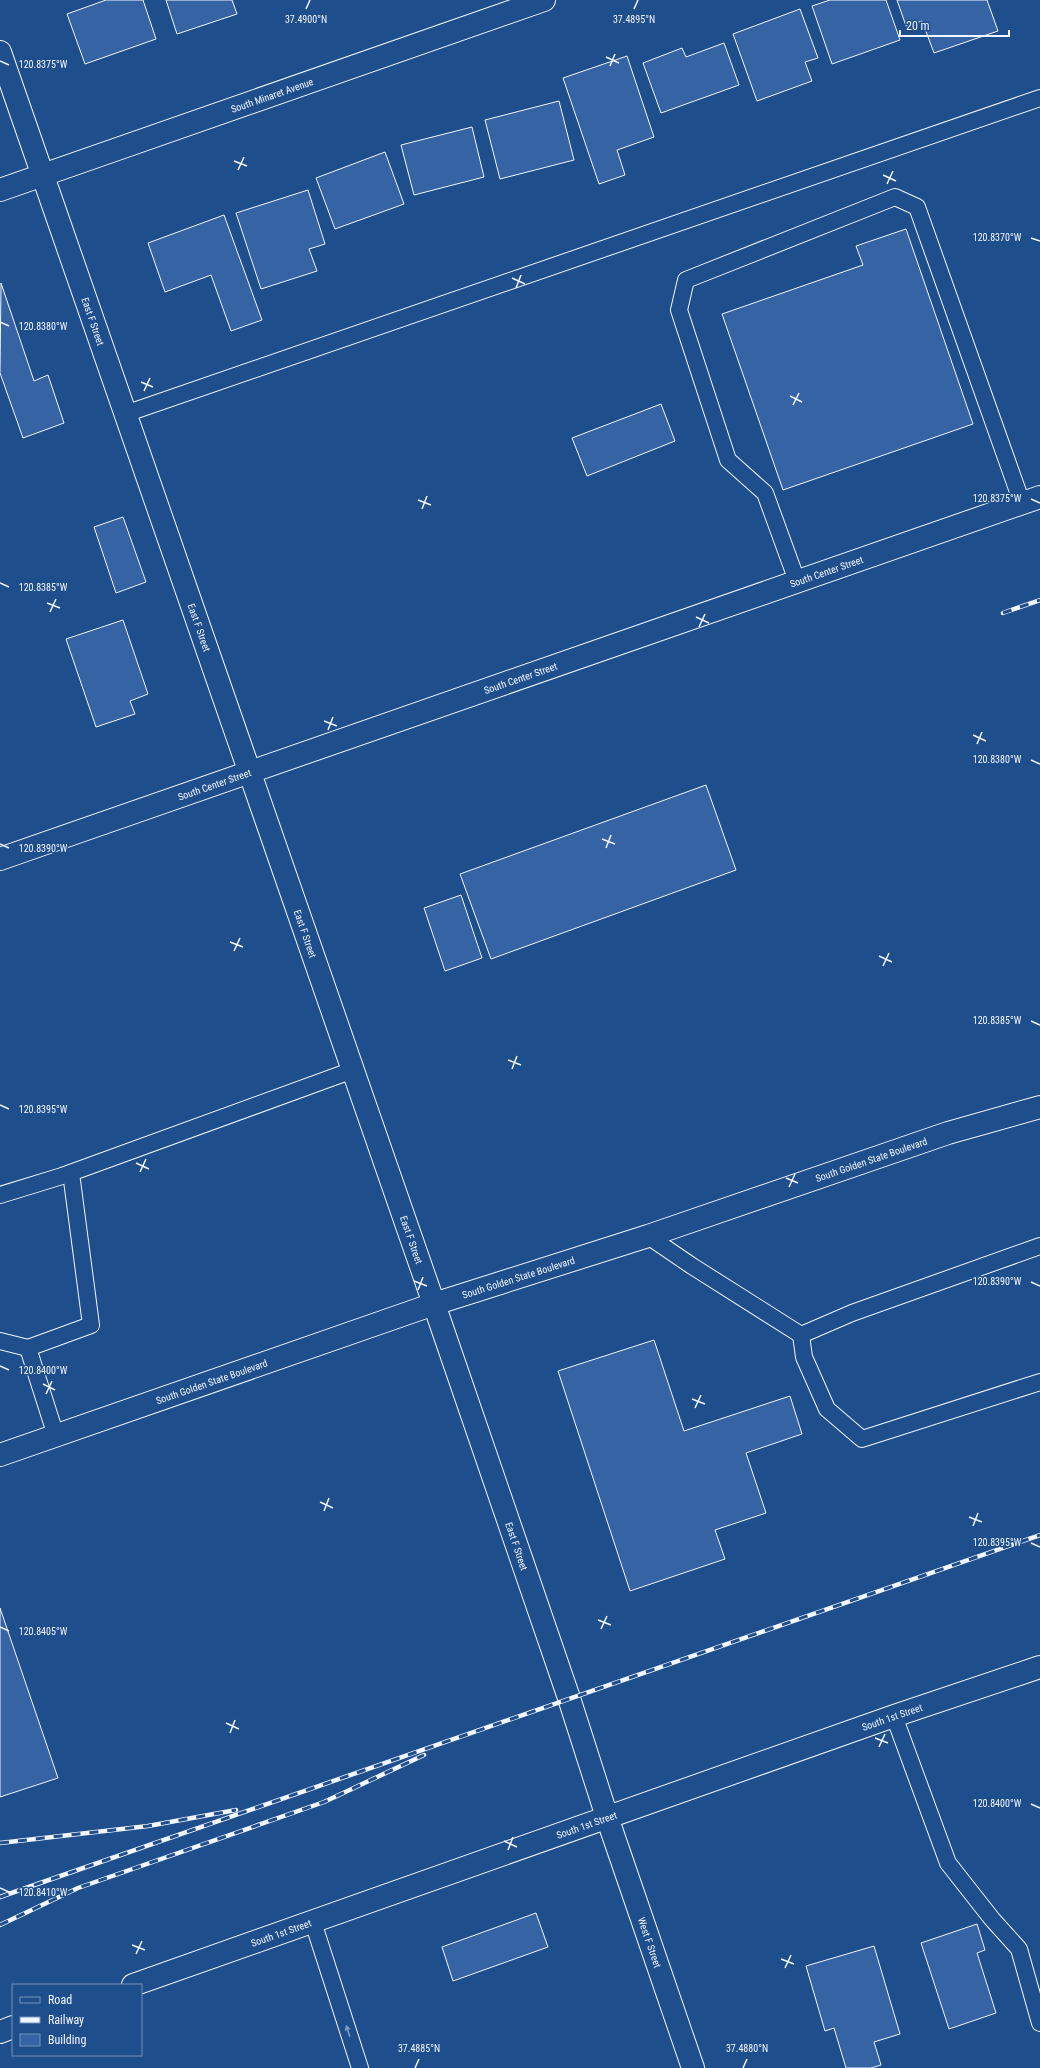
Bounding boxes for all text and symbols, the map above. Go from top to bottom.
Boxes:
scale bar [900,12,1009,38]
text: 37.4900°N [285,14,327,25]
text: 37.4895°N [613,14,655,25]
text: 20 m [906,19,930,33]
text: 120.8375°W [19,59,68,70]
street label: South Minaret Avenue [229,75,315,114]
text: 120.8370°W [973,232,1022,243]
street label: East F Street [80,296,107,347]
text: 120.8380°W [19,321,68,332]
text: 120.8375°W [973,493,1022,504]
street label: South Center Street [788,554,864,589]
text: 120.8385°W [19,582,68,593]
street label: East F Street [186,602,213,653]
street label: South Center Street [482,660,559,696]
text: 120.8380°W [973,754,1022,765]
street label: South Center Street [176,767,253,802]
text: 120.8390°W [19,843,68,854]
street label: East F Street [292,908,319,959]
text: 120.8385°W [973,1015,1022,1026]
text: 120.8395°W [19,1104,68,1115]
street label: South Golden State Boulevard [814,1135,928,1184]
street label: East F Street [398,1214,425,1265]
street label: South Golden State Boulevard [461,1254,576,1300]
text: 120.8390°W [973,1276,1022,1287]
street label: South Golden State Boulevard [154,1357,269,1406]
text: 120.8400°W [19,1365,68,1376]
street label: East F Street [504,1521,530,1572]
text: 120.8395°W [973,1537,1022,1548]
text: 120.8405°W [19,1626,68,1637]
street label: South 1st Street [860,1701,924,1732]
text: 120.8400°W [973,1798,1022,1809]
street label: South 1st Street [555,1809,618,1840]
text: 120.8410°W [19,1887,68,1898]
street label: West F Street [636,1916,664,1969]
street label: South 1st Street [249,1917,313,1948]
legend [12,1984,142,2056]
text: Road [48,1993,72,2007]
text: Railway [48,2013,84,2027]
one-way arrow [345,2025,351,2037]
text: Building [48,2033,86,2047]
text: 37.4885°N [398,2043,440,2054]
text: 37.4880°N [726,2043,768,2054]

